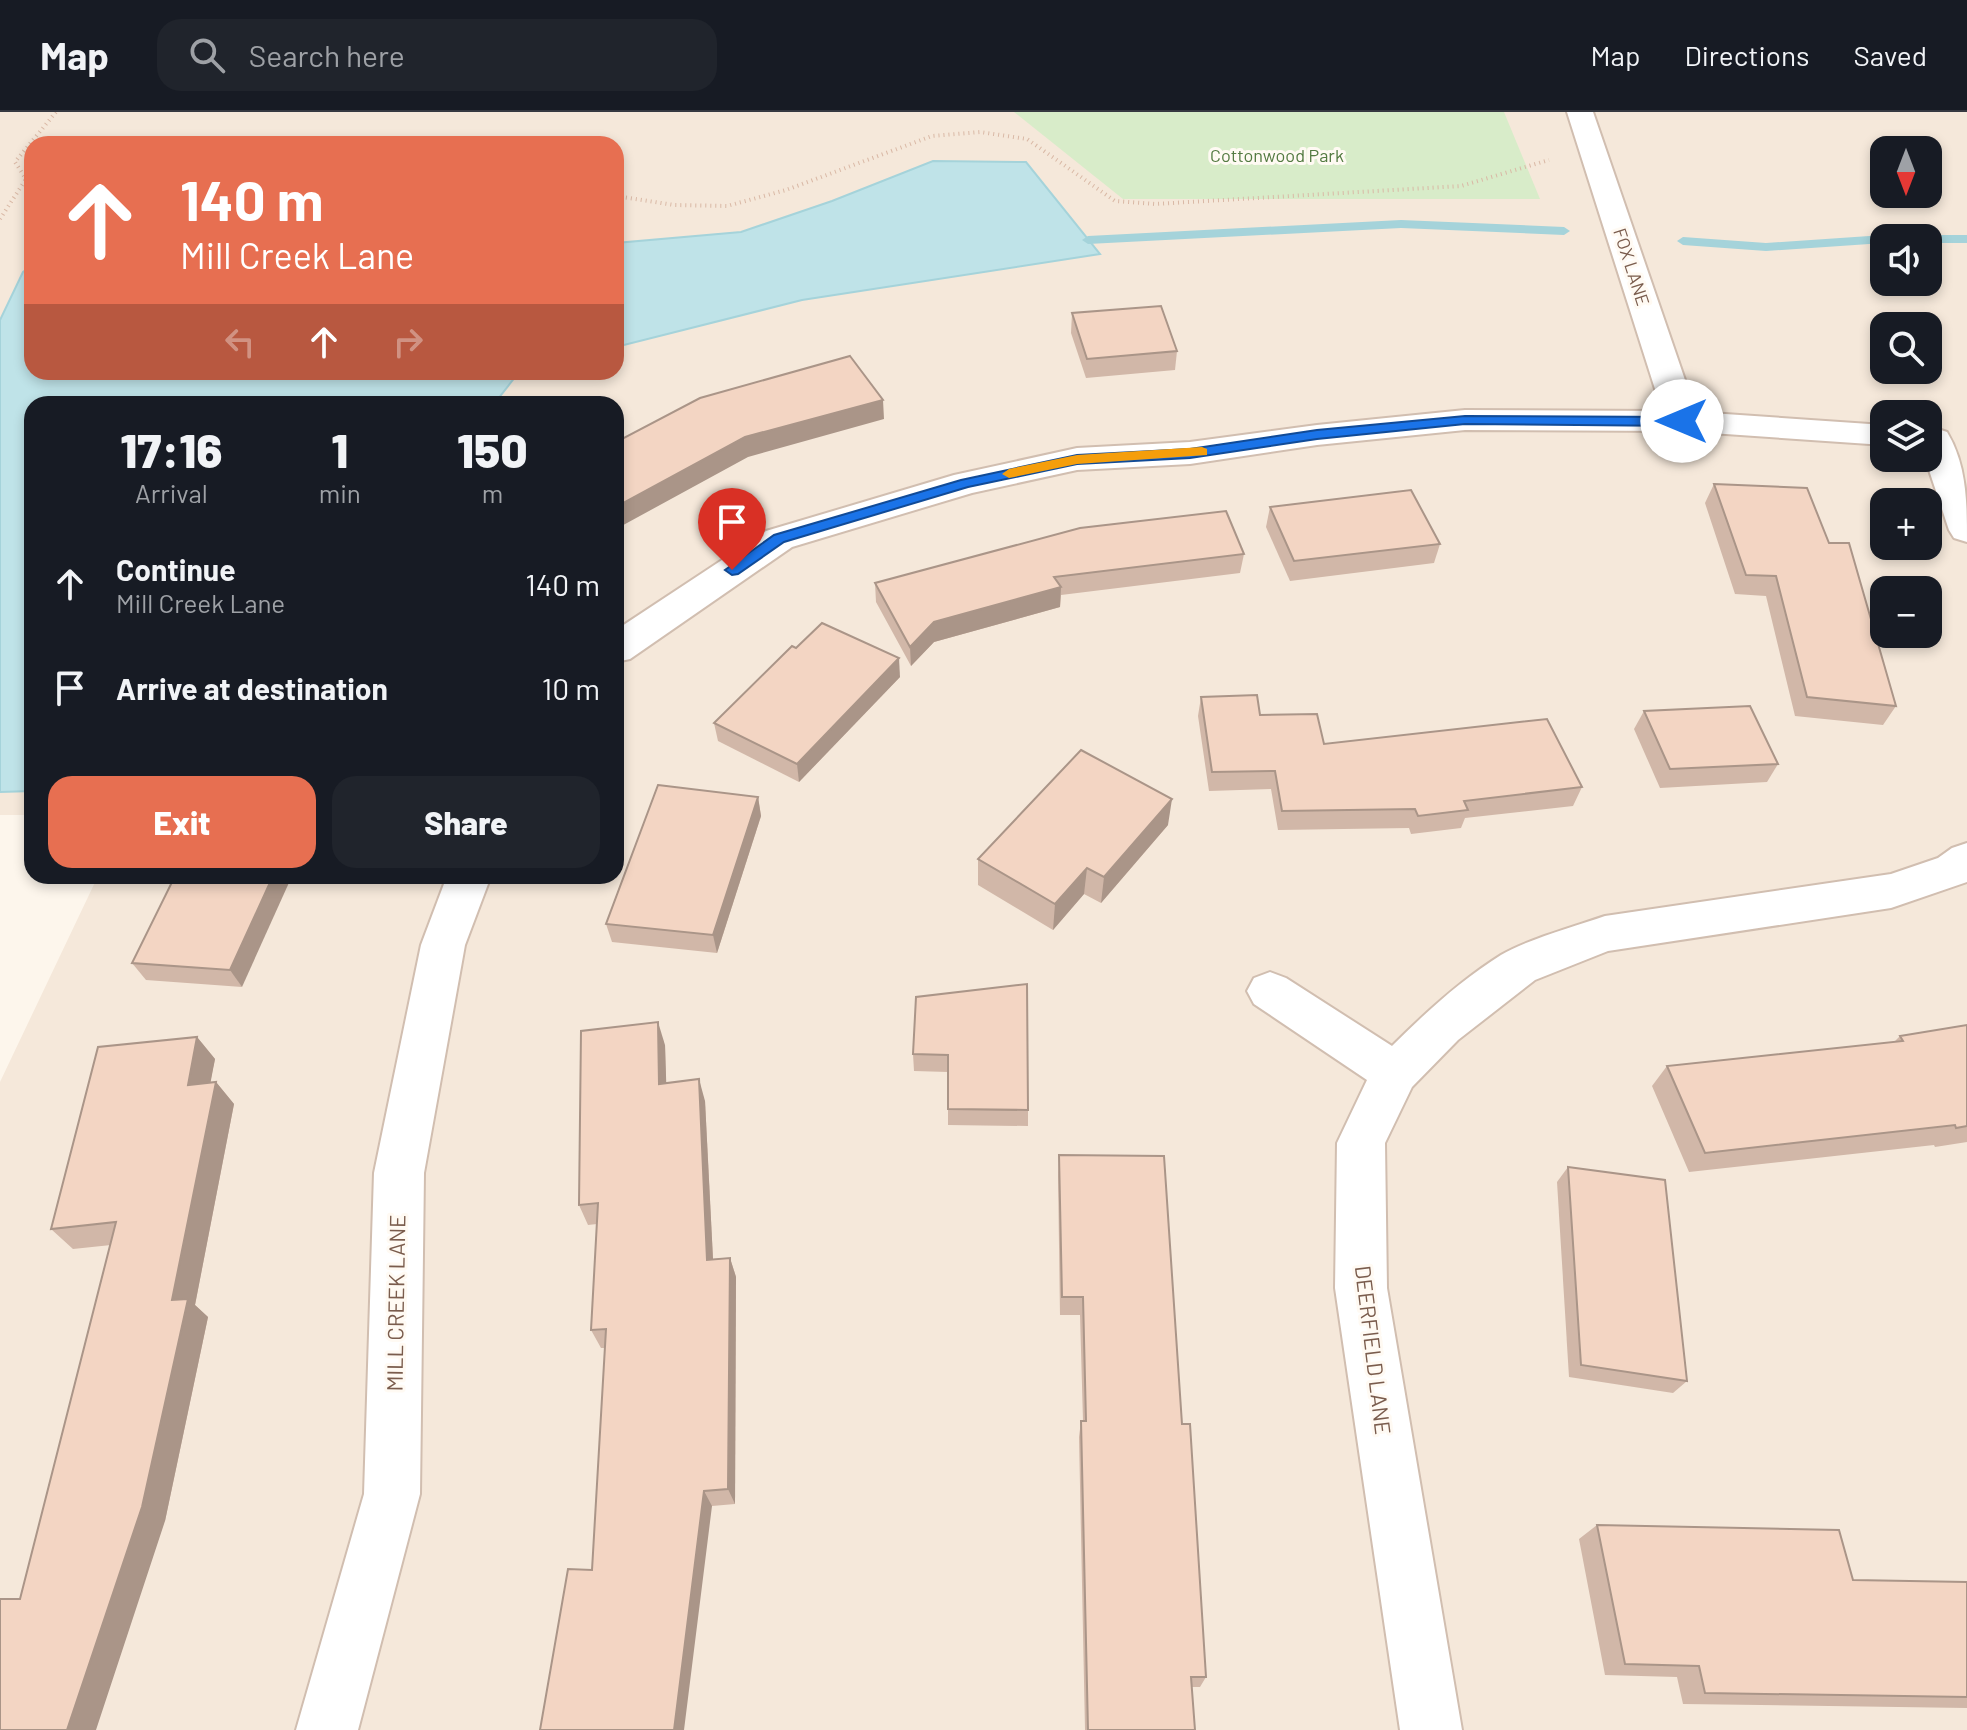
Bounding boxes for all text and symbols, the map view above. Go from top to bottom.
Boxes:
search box [157,19,717,91]
text: Map [40,32,109,78]
icon: search [185,33,229,77]
text: Search here [249,37,405,73]
text: Map [1591,38,1640,72]
text: Directions [1684,38,1810,72]
text: Saved [1854,38,1927,72]
north arrow [1870,136,1942,208]
map controls [1870,136,1942,648]
park label: Cottonwood Park [1210,144,1344,166]
text: 140 m [180,165,324,232]
icon: ahead [48,168,152,272]
button: sound [1870,224,1942,296]
street label: FOX LANE [1609,225,1655,308]
text: Mill Creek Lane [180,233,414,276]
button: search [1870,312,1942,384]
icon: left [218,320,262,364]
icon: ahead [302,320,346,364]
icon: right [386,320,430,364]
position arrow [1640,379,1724,463]
button: layers [1870,400,1942,472]
text: 17:16 [120,420,223,478]
text: 1 [331,420,348,478]
text: 150 [457,420,528,478]
text: Arrival [135,477,208,508]
text: min [319,477,361,508]
text: m [482,477,503,508]
pin [698,488,766,570]
button: + [1870,488,1942,560]
icon: arrive [710,500,754,544]
text: Continue [116,551,236,587]
icon: ahead [48,562,92,606]
text: 140 m [525,566,600,602]
button: − [1870,576,1942,648]
text: Mill Creek Lane [116,587,285,618]
icon: arrive [48,666,92,710]
text: Arrive at destination [116,670,388,706]
text: 10 m [542,670,600,706]
button: Exit [48,776,316,868]
button: Share [332,776,600,868]
street label: MILL CREEK LANE [380,1214,410,1392]
street label: DEERFIELD LANE [1351,1264,1397,1436]

